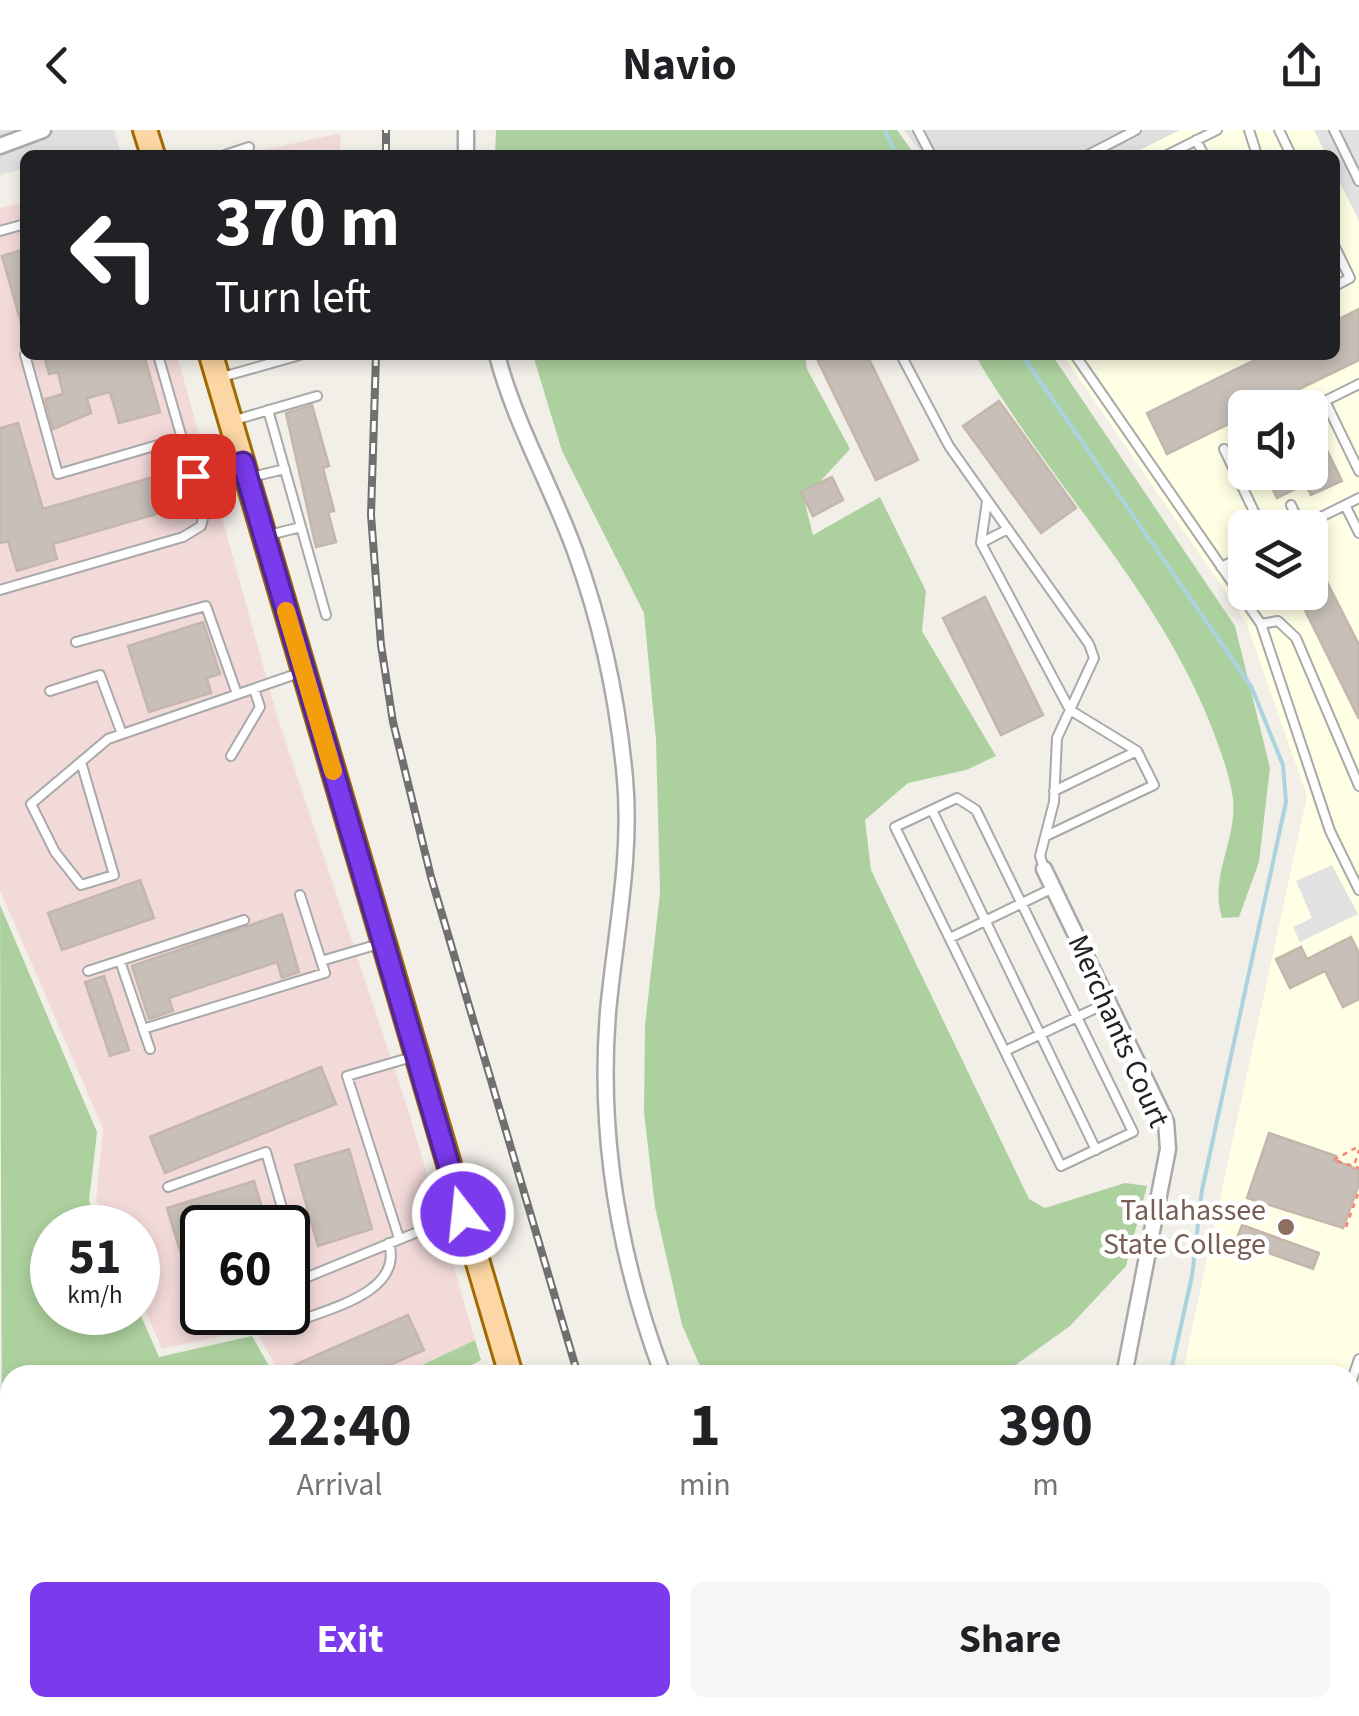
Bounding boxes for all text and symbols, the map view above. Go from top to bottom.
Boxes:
text: Navio [622,33,737,97]
icon: back [30,38,85,93]
icon: share [1274,38,1329,93]
text: 370 m [215,173,400,273]
icon: left [50,190,180,320]
text: Turn left [215,266,371,330]
map controls [1228,390,1328,610]
button: sound [1228,390,1328,490]
pin [151,434,236,519]
icon: arrive [166,449,221,504]
button: layers [1228,510,1328,610]
street label: Merchants Court [1057,928,1180,1135]
position arrow [411,1162,515,1266]
place label: Tallahassee State College [1103,1189,1266,1266]
speed limit sign: 60 [180,1205,310,1335]
marker: Tallahassee State College [1275,1216,1297,1238]
text: 51 [69,1222,121,1293]
text: km/h [67,1277,123,1313]
text: 22:40 [267,1384,412,1469]
text: 1 [689,1384,721,1469]
text: 390 [998,1384,1093,1469]
text: Arrival [296,1462,382,1508]
text: min [679,1462,731,1508]
text: m [1032,1462,1059,1508]
button: Exit [30,1582,670,1697]
button: Share [690,1582,1330,1697]

